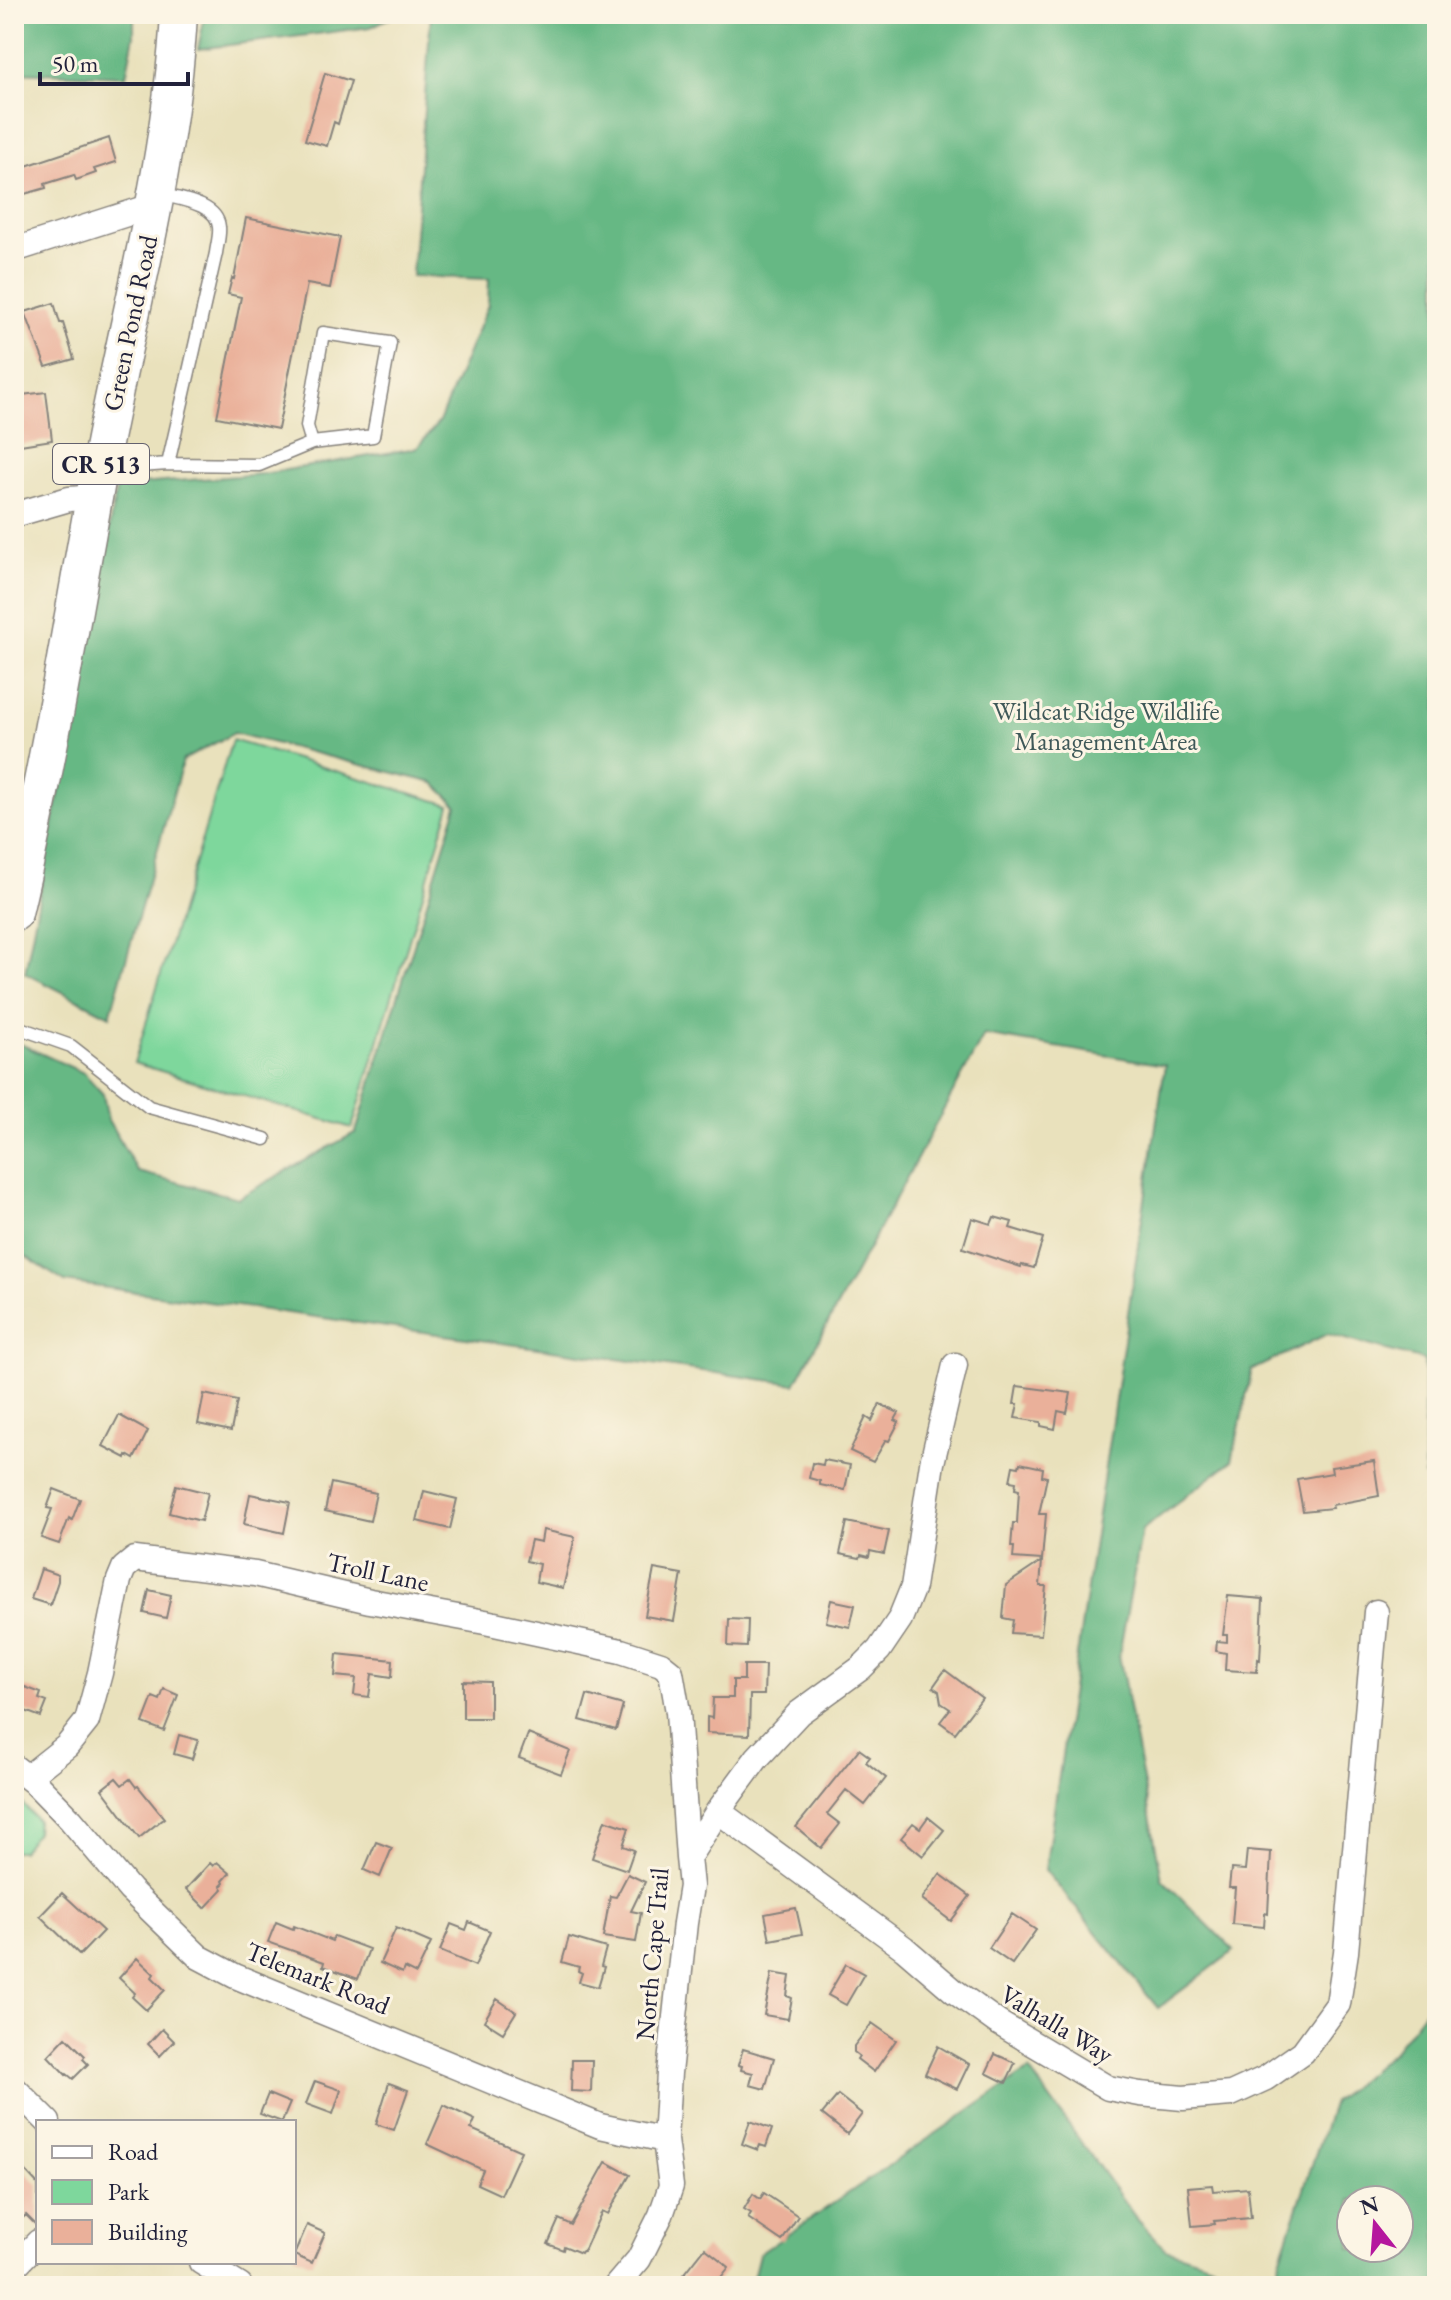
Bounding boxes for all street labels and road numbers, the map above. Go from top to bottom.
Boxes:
street label: Green Pond Road [95,231,165,414]
road number: CR 513 [53,444,149,484]
street label: Troll Lane [324,1545,432,1599]
street label: North Cape Trail [628,1866,676,2042]
street label: Telemark Road [241,1934,396,2023]
street label: Valhalla Way [994,1977,1120,2071]

